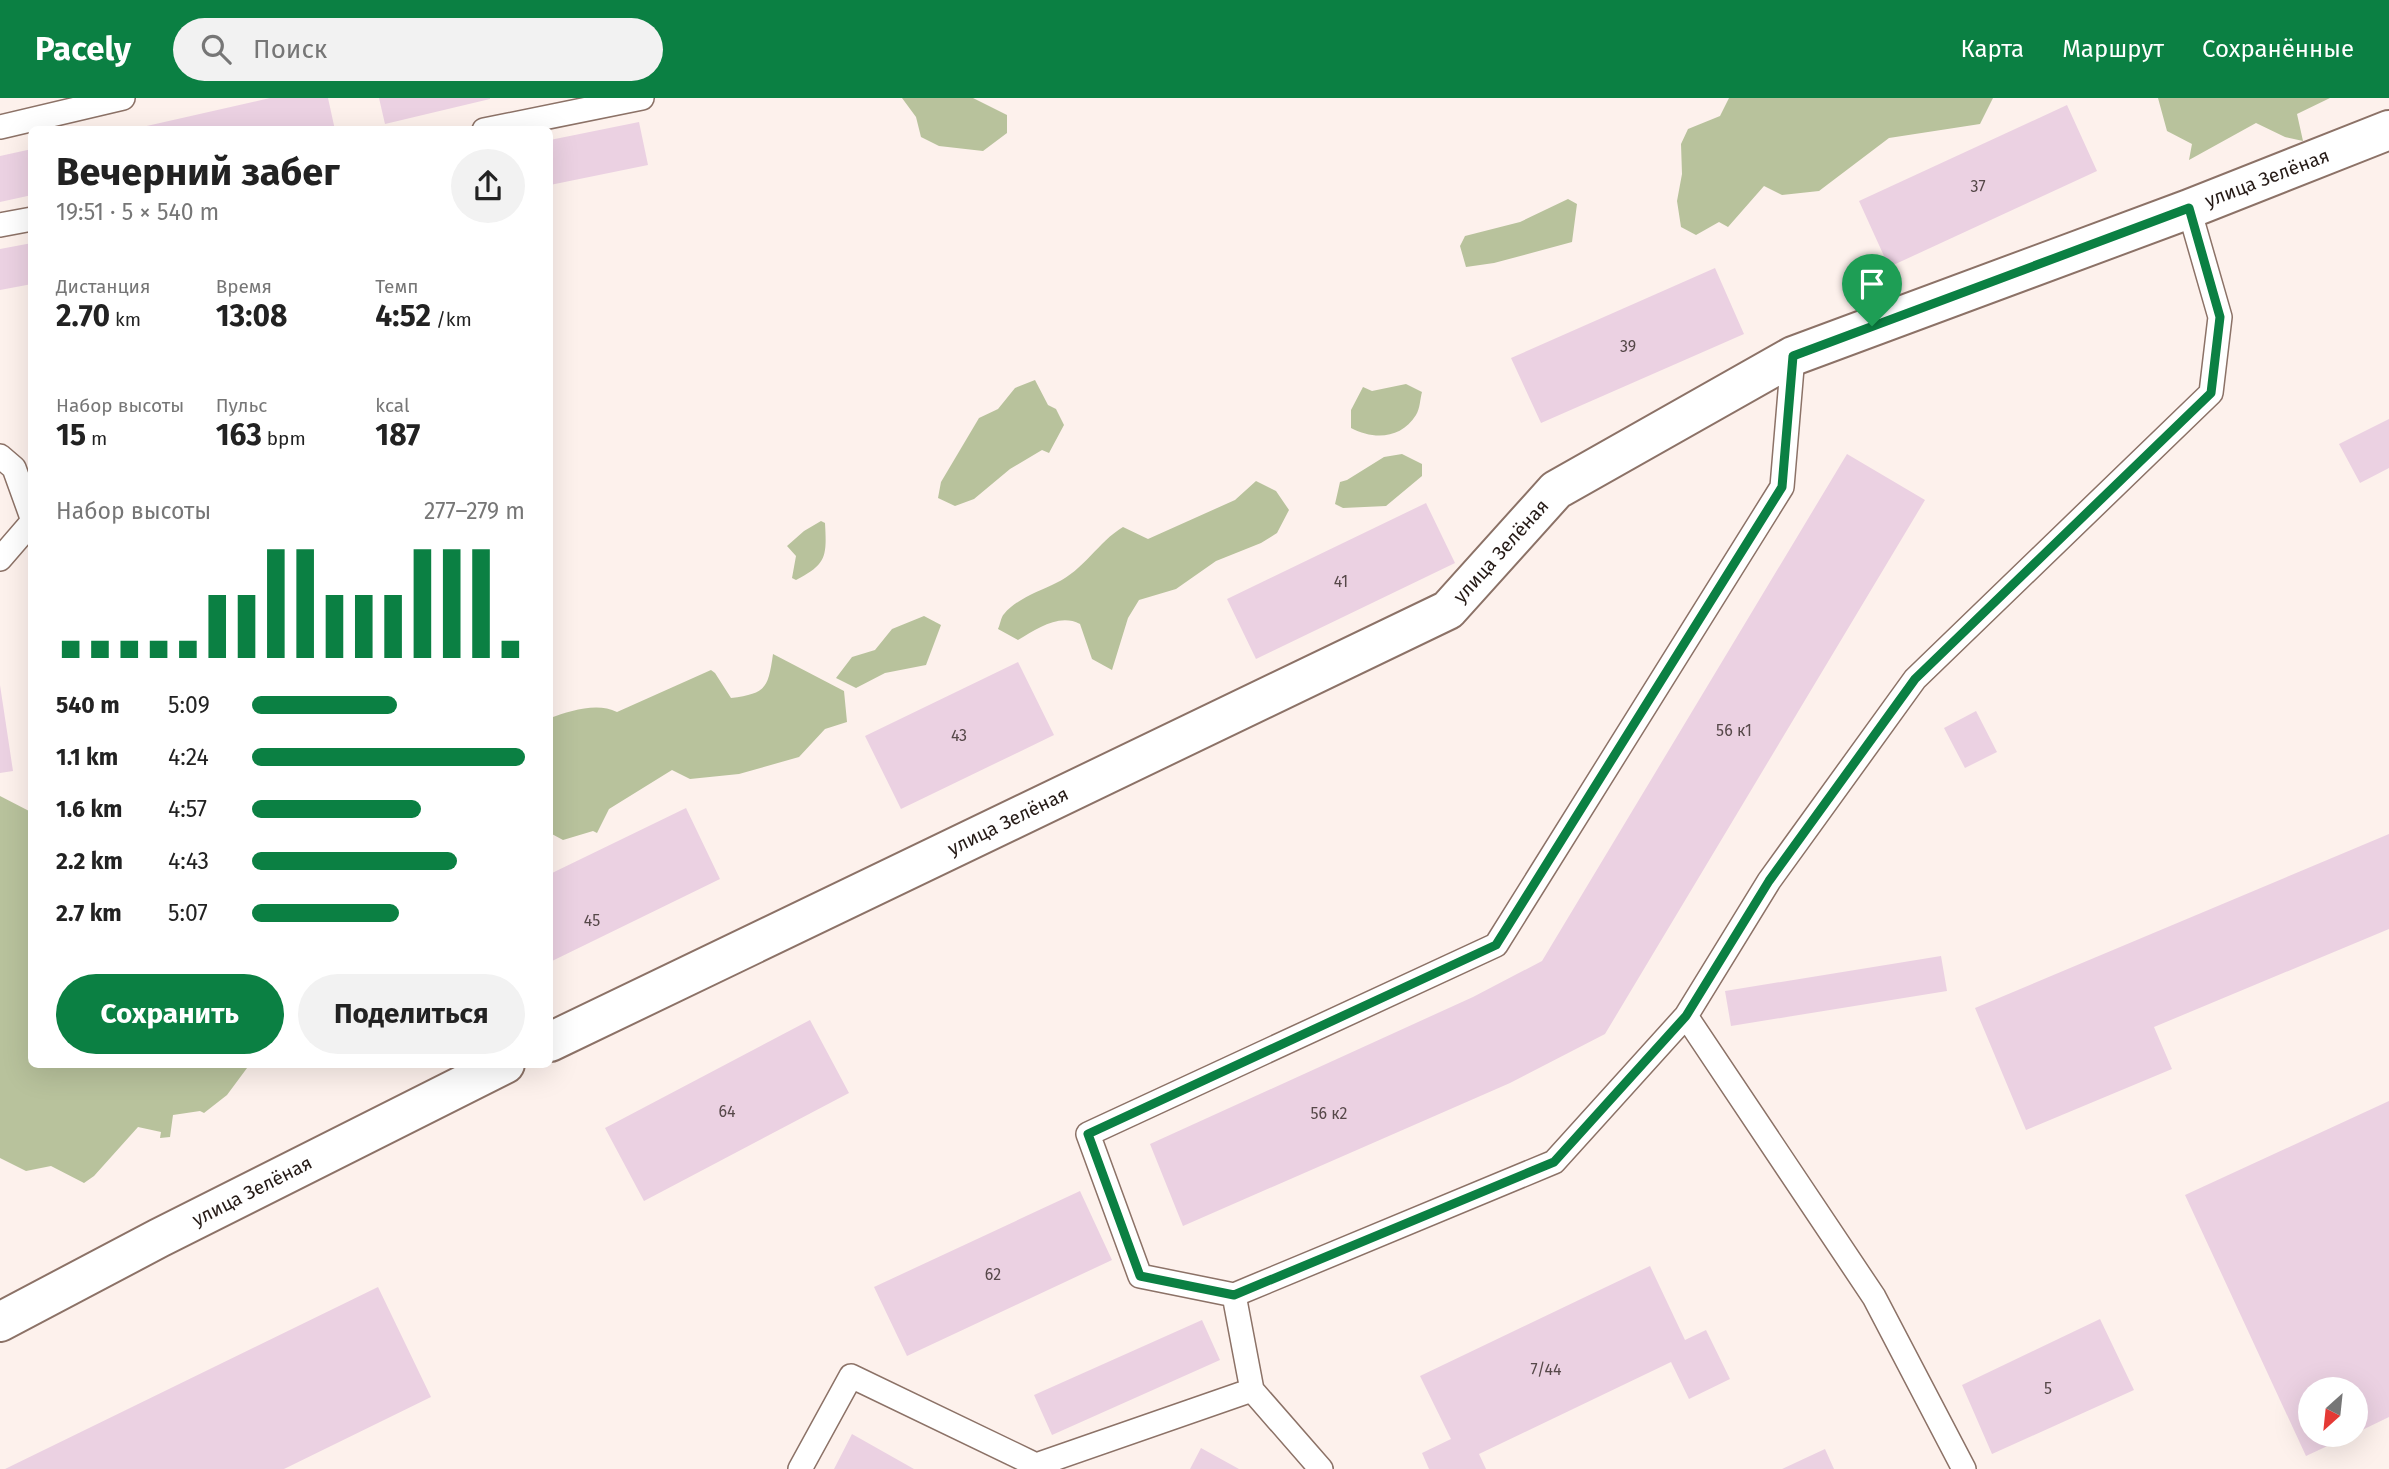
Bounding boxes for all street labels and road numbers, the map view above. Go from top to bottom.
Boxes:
street label: улица Зелёная [2202,144,2332,212]
street label: улица Зелёная [1448,494,1554,608]
street label: улица Зелёная [944,782,1072,860]
street label: улица Зелёная [188,1151,316,1231]

